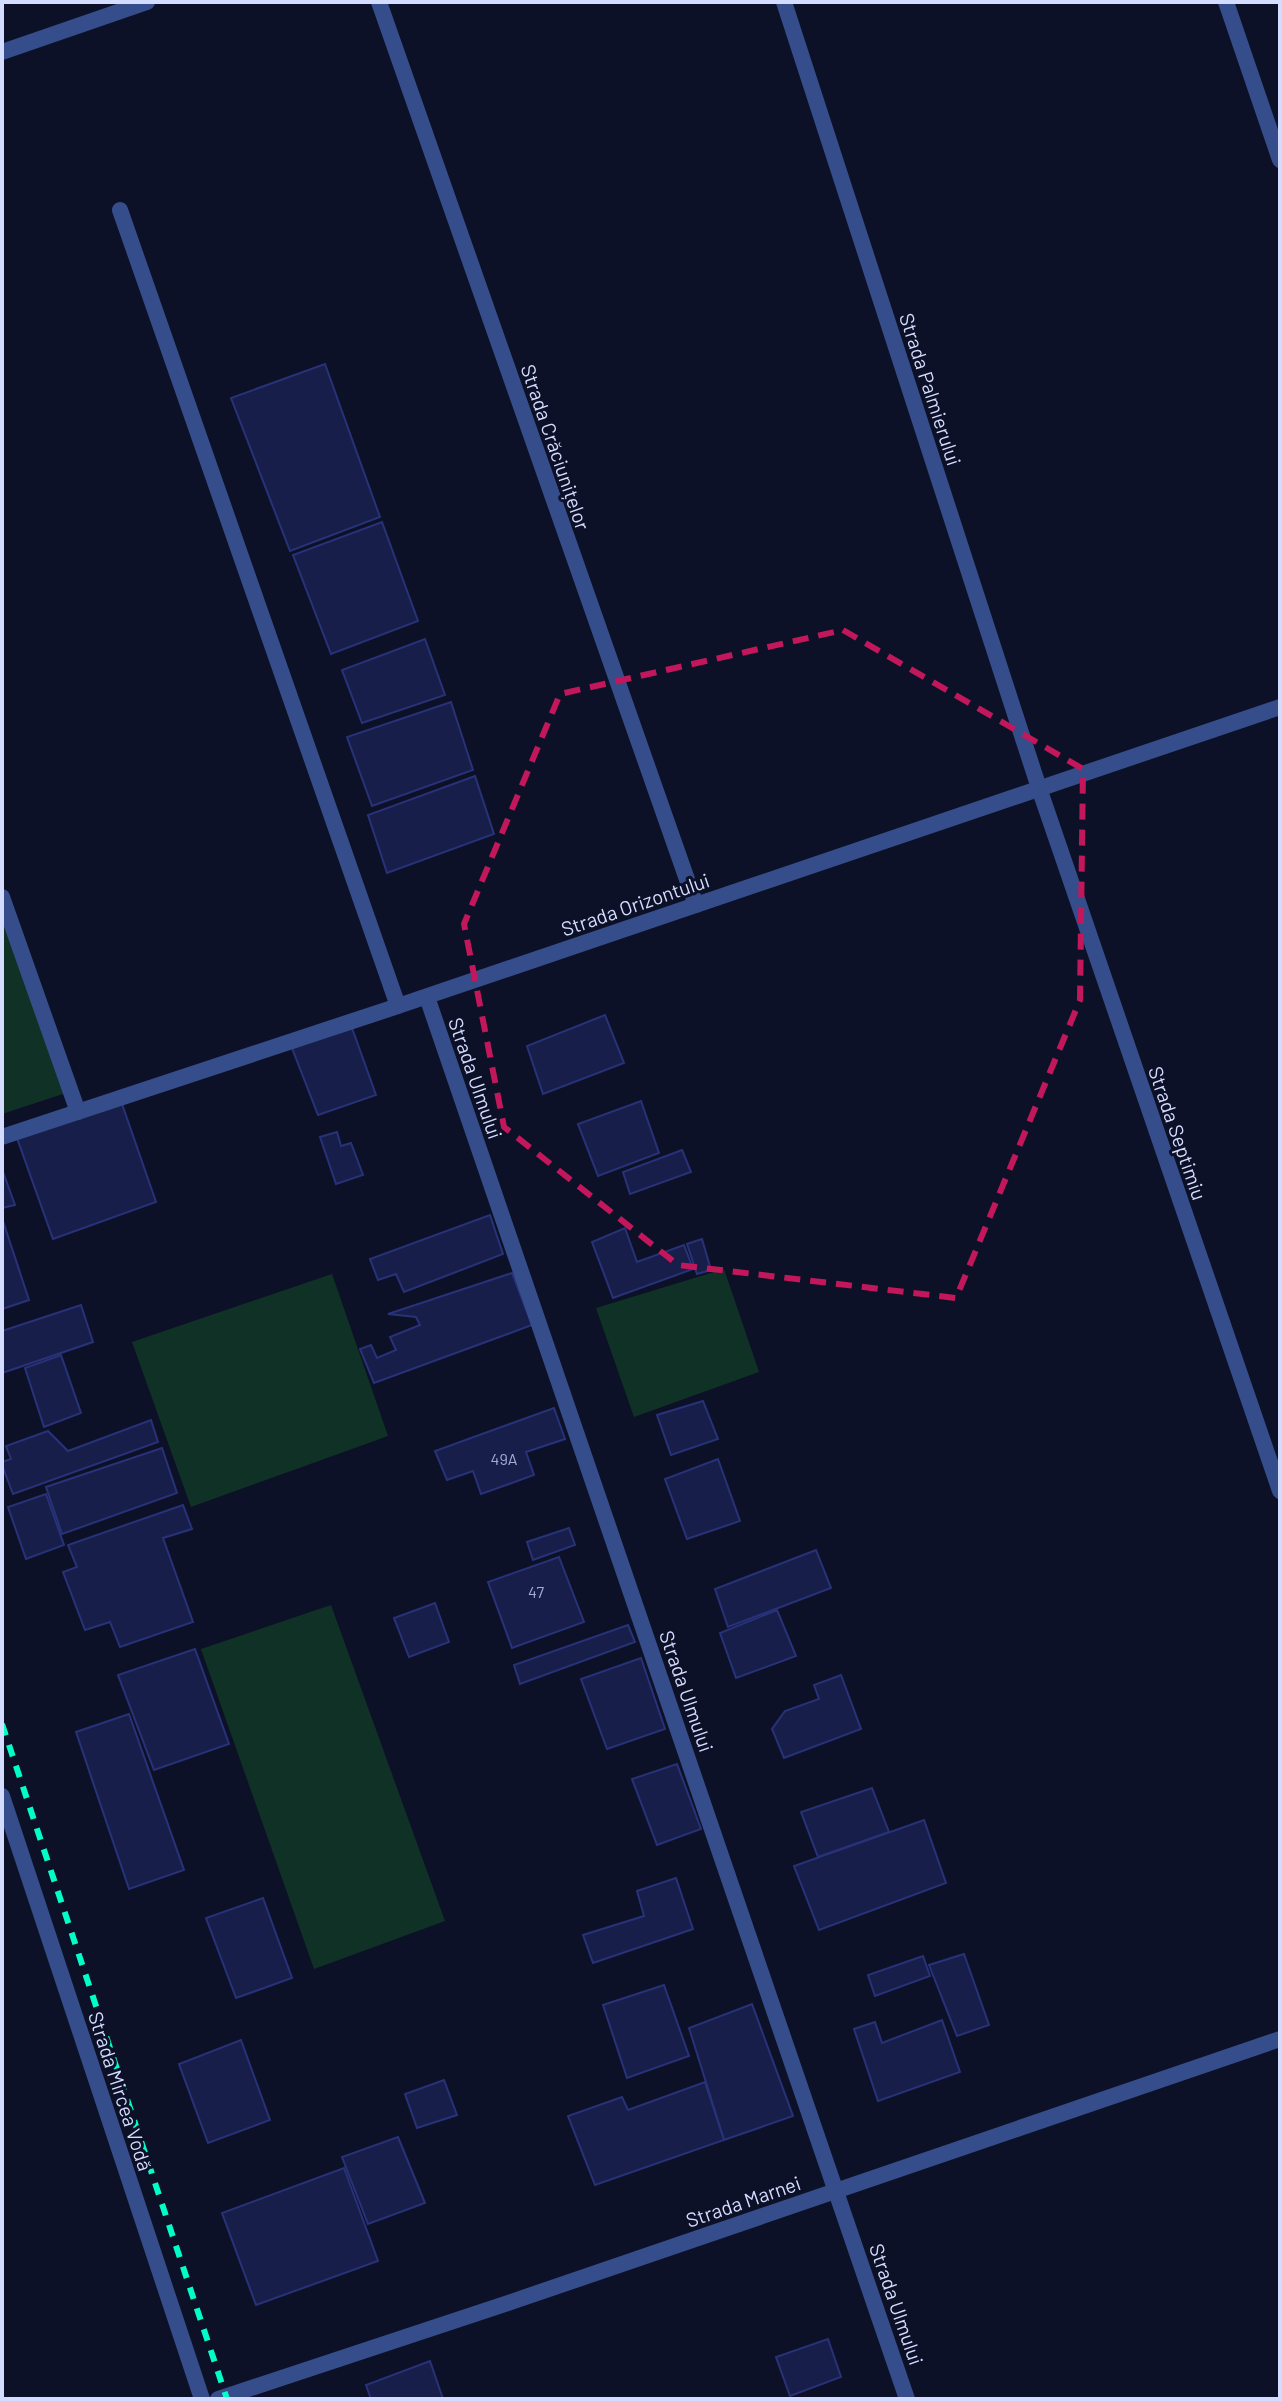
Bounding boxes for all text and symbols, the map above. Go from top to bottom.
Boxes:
street label: Strada Palmierului [895,310,967,468]
street label: Strada Crăciunițelor [516,361,596,533]
street label: Strada Orizontului [558,867,712,941]
street label: Strada Ulmului [444,1014,508,1142]
street label: Strada Septimiu [1144,1063,1212,1203]
house number: 49A [491,1449,518,1468]
house number: 47 [528,1582,544,1601]
street label: Strada Ulmului [655,1627,719,1755]
street label: Strada Mircea Vodă [84,2008,158,2174]
street label: Strada Marnei [682,2170,804,2232]
street label: Strada Ulmului [865,2240,929,2368]

